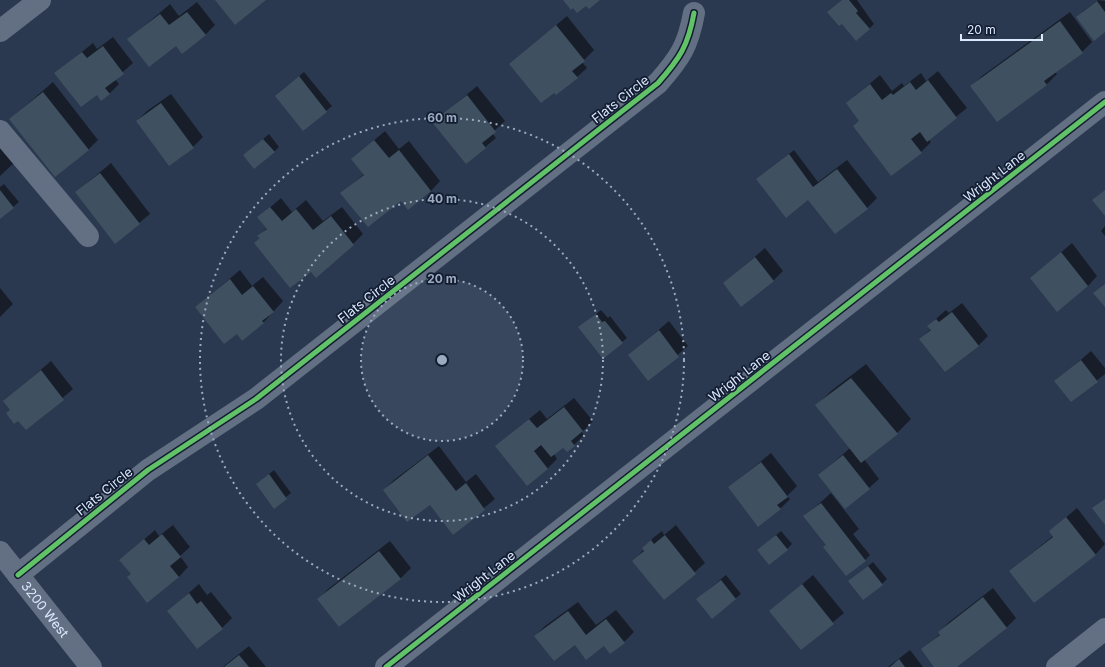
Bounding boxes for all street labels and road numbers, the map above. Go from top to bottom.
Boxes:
street label: Flats Circle [588,72,652,126]
street label: Wright Lane [960,147,1028,205]
street label: Flats Circle [334,272,398,326]
street label: Wright Lane [705,347,773,405]
street label: Flats Circle [72,463,136,519]
street label: Wright Lane [450,547,518,605]
street label: 3200 West [18,578,72,640]

